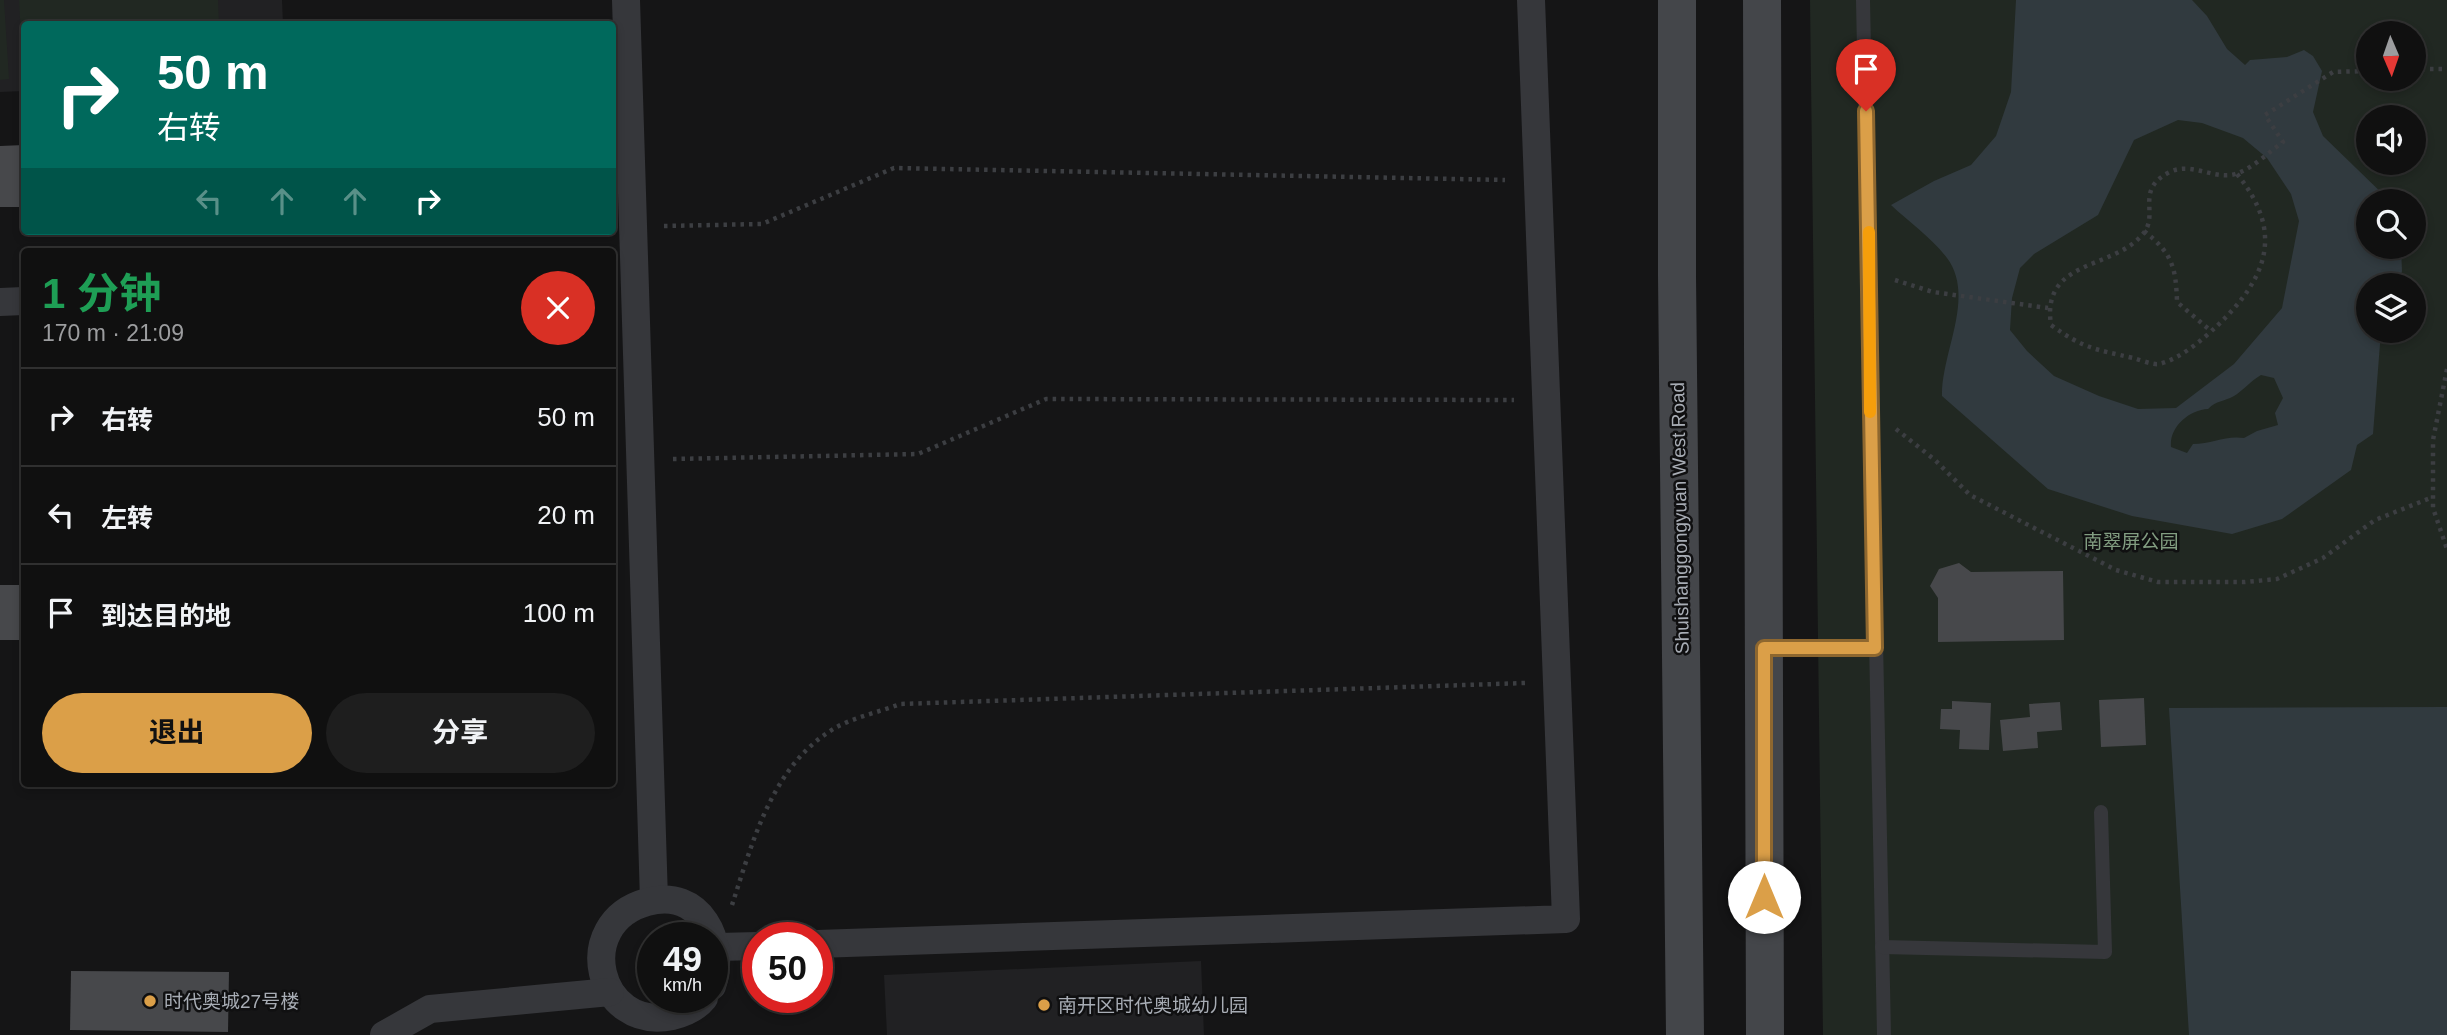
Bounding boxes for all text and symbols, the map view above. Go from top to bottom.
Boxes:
north arrow [2356,21,2426,91]
map controls [2356,21,2426,343]
pin [1836,39,1896,111]
text: 50 m [157,45,269,99]
icon: right [42,49,133,140]
icon: arrive [1847,50,1885,88]
button: sound [2356,105,2426,175]
text: 右转 [157,110,221,146]
icon: left [190,182,228,220]
icon: ahead [263,182,301,220]
icon: ahead [336,182,374,220]
icon: right [409,182,447,220]
button: search [2356,189,2426,259]
text: 1 分钟 [42,270,161,317]
button: close [521,271,595,345]
button: layers [2356,273,2426,343]
text: 170 m · 21:09 [42,320,184,346]
street label: Shuishanggongyuan West Road [1667,382,1693,654]
icon: right [42,398,80,436]
text: 50 m [537,402,595,432]
text: 右转 [101,405,153,435]
icon: left [42,496,80,534]
text: 20 m [537,500,595,530]
text: 左转 [101,503,153,533]
park label: 南翠屏公园 [2083,531,2179,552]
icon: arrive [42,594,80,632]
text: 100 m [523,598,595,628]
text: 到达目的地 [101,601,231,631]
button: 退出 [42,693,312,773]
button: 分享 [326,693,595,773]
position arrow [1727,860,1801,934]
speed limit sign: 50 [742,922,833,1013]
text: 49 [663,939,702,978]
text: km/h [663,975,702,995]
place label: 时代奥城27号楼 [164,991,299,1012]
marker: 时代奥城27号楼 [142,993,158,1009]
place label: 南开区时代奥城幼儿园 [1058,995,1248,1016]
marker: 南开区时代奥城幼儿园 [1036,997,1052,1013]

